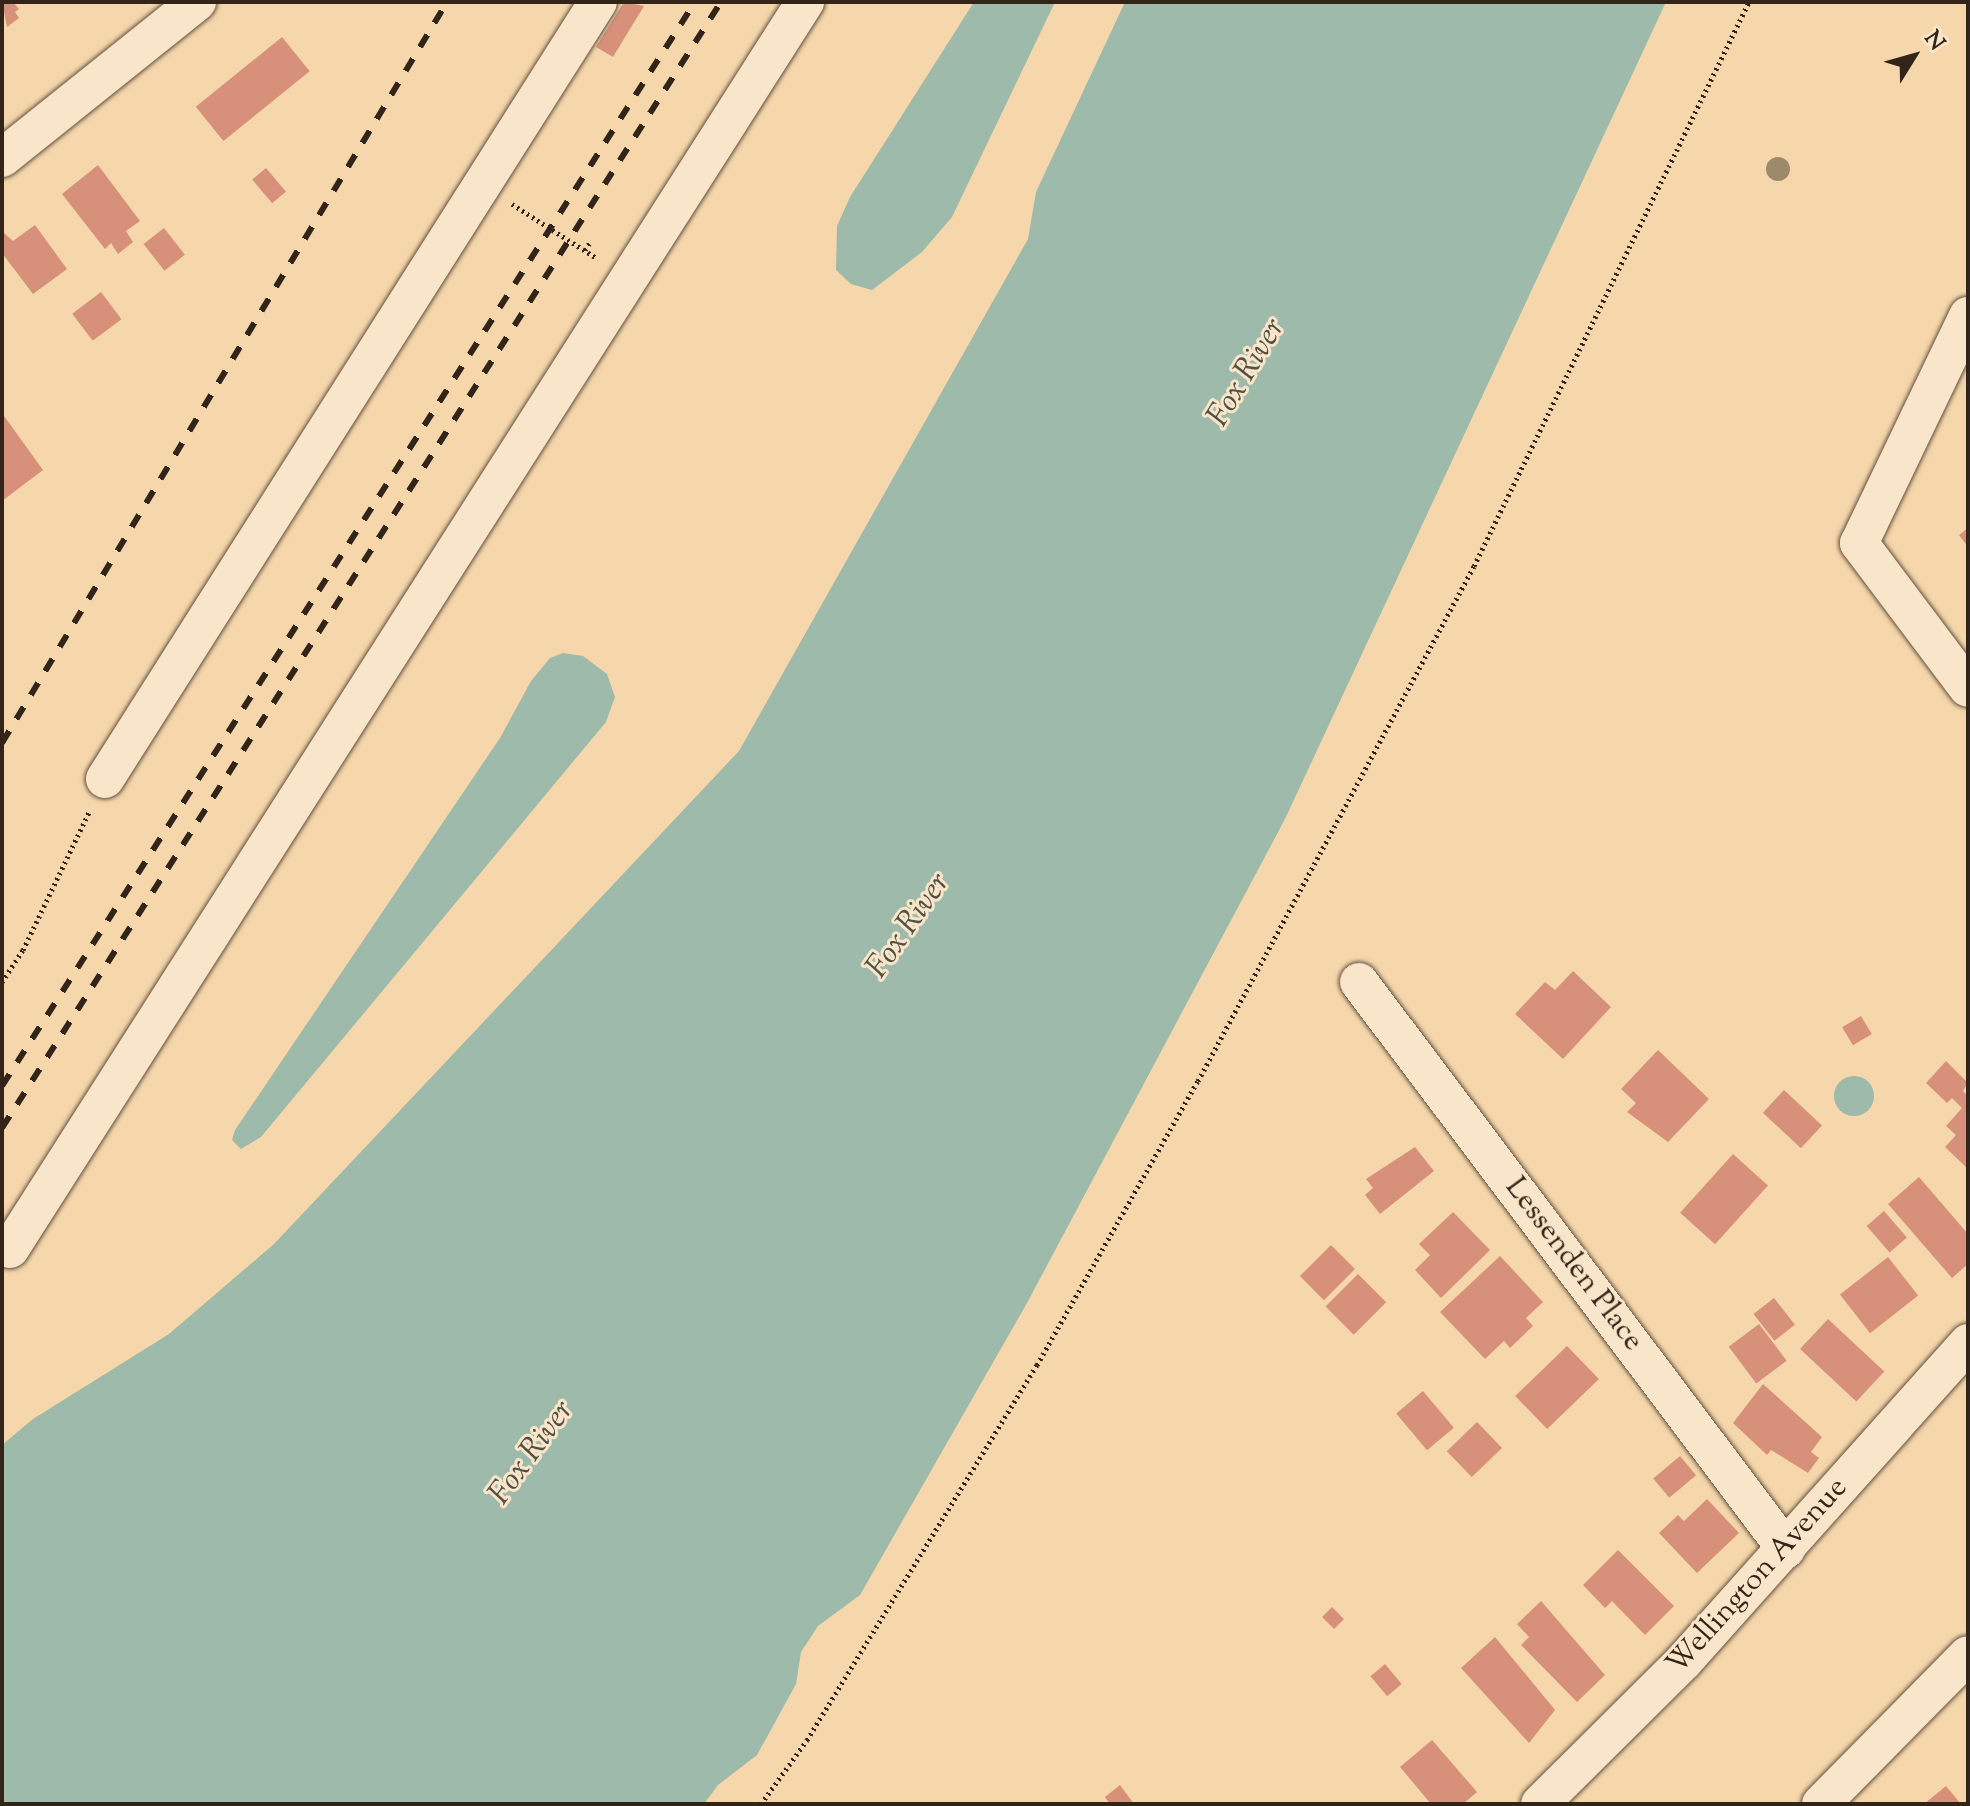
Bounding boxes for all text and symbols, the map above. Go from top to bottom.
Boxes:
north arrow [1874,16,1954,96]
text: N [1915,25,1951,58]
water label: Fox River [1200,312,1294,434]
water label: Fox River [859,866,959,986]
street label: Lessenden Place [1496,1171,1650,1359]
water label: Fox River [481,1393,583,1513]
street label: Wellington Avenue [1660,1471,1856,1683]

